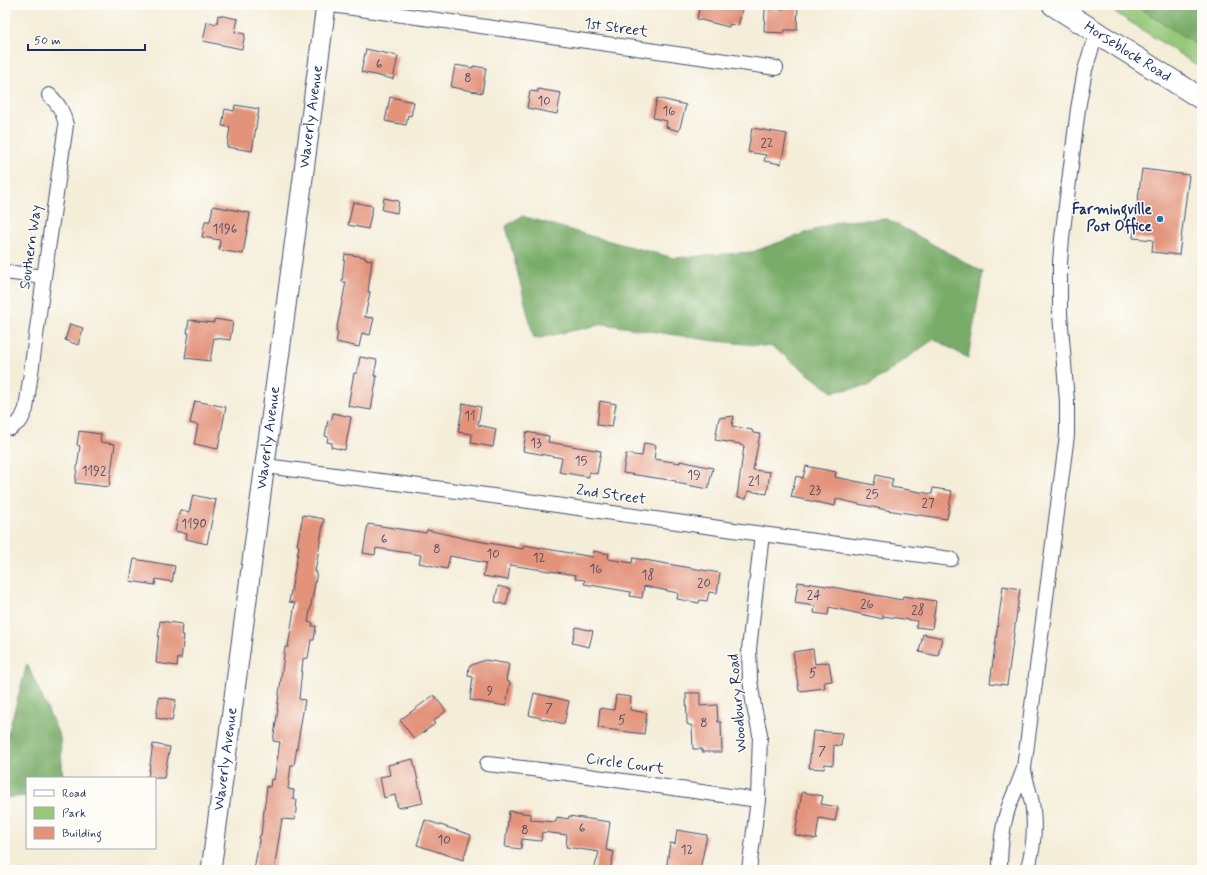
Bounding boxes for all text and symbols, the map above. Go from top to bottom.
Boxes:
street label: 1st Street [583,14,649,42]
street label: Horseblock Road [1080,17,1175,87]
scale bar [28,26,145,52]
text: 50 m [34,33,61,49]
house number: 6 [376,56,383,73]
street label: Waverly Avenue [294,64,328,169]
house number: 8 [464,70,472,87]
house number: 10 [537,93,551,110]
house number: 16 [662,103,676,120]
house number: 22 [760,135,774,152]
place label: Farmingville Post Office [1072,200,1153,237]
street label: Southern Way [15,203,47,291]
marker: Farmingville Post Office [1155,214,1165,224]
house number: 1196 [213,221,238,238]
street label: Waverly Avenue [252,385,285,491]
house number: 11 [464,408,476,425]
house number: 13 [530,435,542,452]
house number: 15 [575,453,587,470]
house number: 1192 [82,463,107,480]
house number: 19 [687,467,701,484]
house number: 21 [748,473,760,490]
street label: 2nd Street [575,480,647,510]
house number: 23 [809,482,821,499]
house number: 25 [865,486,879,503]
house number: 27 [922,495,935,512]
house number: 1190 [181,516,207,533]
house number: 6 [381,531,388,548]
house number: 8 [433,541,441,558]
house number: 10 [486,546,500,563]
house number: 12 [533,550,545,567]
house number: 16 [589,561,603,578]
house number: 18 [642,567,654,584]
house number: 20 [697,575,711,592]
house number: 24 [807,587,821,604]
house number: 26 [860,596,874,613]
house number: 28 [911,602,925,619]
street label: Woodbury Road [724,653,752,753]
house number: 5 [809,665,817,682]
house number: 9 [487,683,493,700]
house number: 7 [545,700,553,717]
street label: Waverly Avenue [209,706,243,812]
house number: 5 [618,712,626,729]
house number: 8 [700,715,708,732]
house number: 7 [818,743,826,760]
street label: Circle Court [585,749,666,779]
legend [26,777,156,849]
text: Road [62,786,86,802]
text: Park [62,806,86,822]
house number: 6 [579,820,586,837]
house number: 8 [521,822,529,839]
text: Building [62,826,102,843]
house number: 10 [437,832,451,849]
house number: 12 [681,842,693,859]

